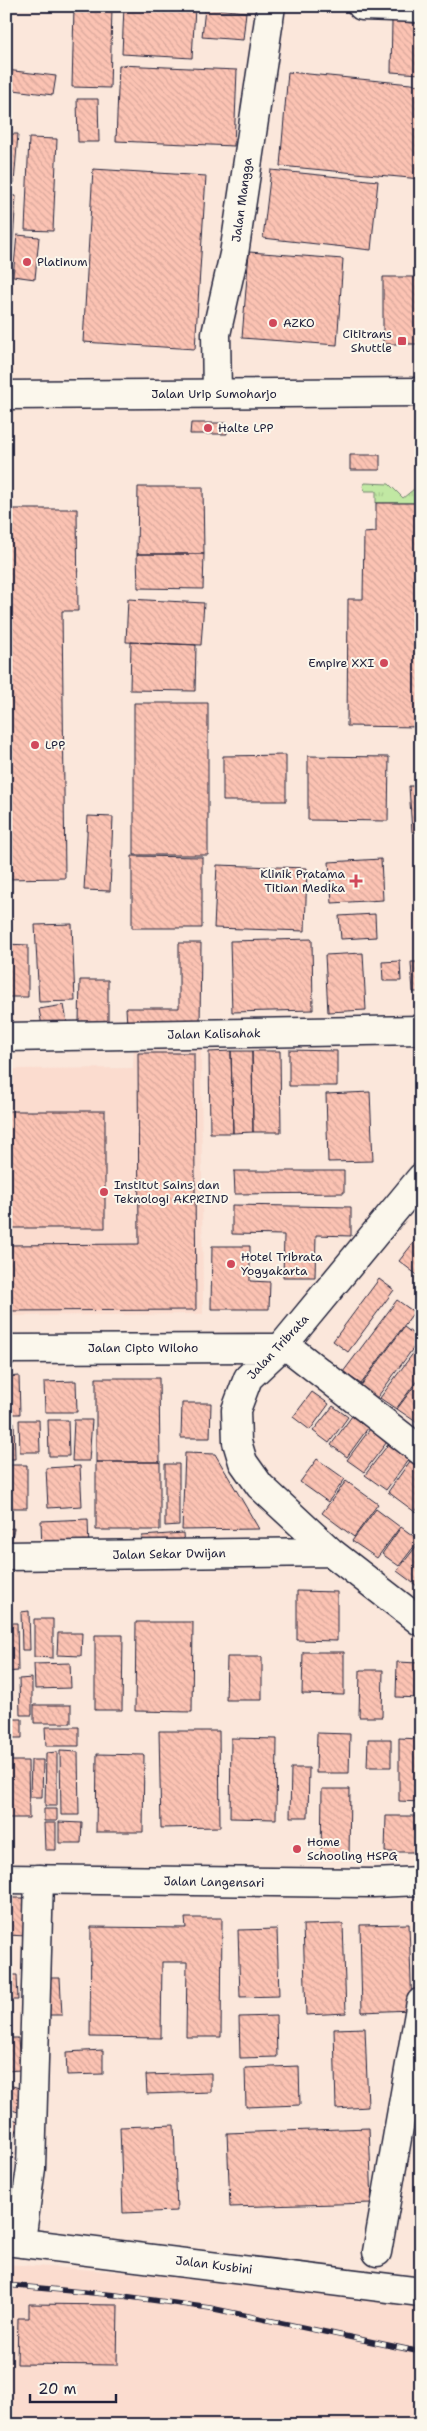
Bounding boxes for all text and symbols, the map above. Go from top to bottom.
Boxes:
street label: Jalan Mangga [228,156,256,243]
place label: Platinum [37,254,88,270]
marker: Platinum [21,256,33,268]
place label: AZKO [283,315,315,331]
marker: AZKO [267,317,279,329]
place label: Cititrans Shuttle [343,326,392,356]
marker: Cititrans Shuttle [396,335,408,347]
street label: Jalan Urip Sumoharjo [151,386,277,402]
place label: Halte LPP [218,420,273,436]
marker: Halte LPP [202,422,214,434]
place label: Empire XXI [308,655,374,671]
marker: Empire XXI [378,657,390,669]
place label: LPP [45,737,65,753]
marker: LPP [29,739,41,751]
place label: Klinik Pratama Titian Medika [260,866,346,896]
marker: Klinik Pratama Titian Medika [349,874,363,888]
street label: Jalan Kalisahak [167,1025,261,1043]
place label: Institut Sains dan Teknologi AKPRIND [114,1177,228,1207]
marker: Institut Sains dan Teknologi AKPRIND [98,1186,110,1198]
place label: Hotel Tribrata Yogyakarta [241,1249,323,1279]
marker: Hotel Tribrata Yogyakarta [225,1258,237,1270]
street label: Jalan Tribrata [244,1311,313,1383]
street label: Jalan Cipto Wiloho [88,1340,198,1356]
street label: Jalan Sekar Dwijan [112,1545,226,1563]
place label: Home Schooling HSPG [307,1834,398,1864]
marker: Home Schooling HSPG [291,1843,303,1855]
street label: Jalan Langensari [163,1873,265,1891]
street label: Jalan Kusbini [175,2252,253,2278]
scale bar [30,2371,116,2403]
text: 20 m [38,2379,77,2399]

